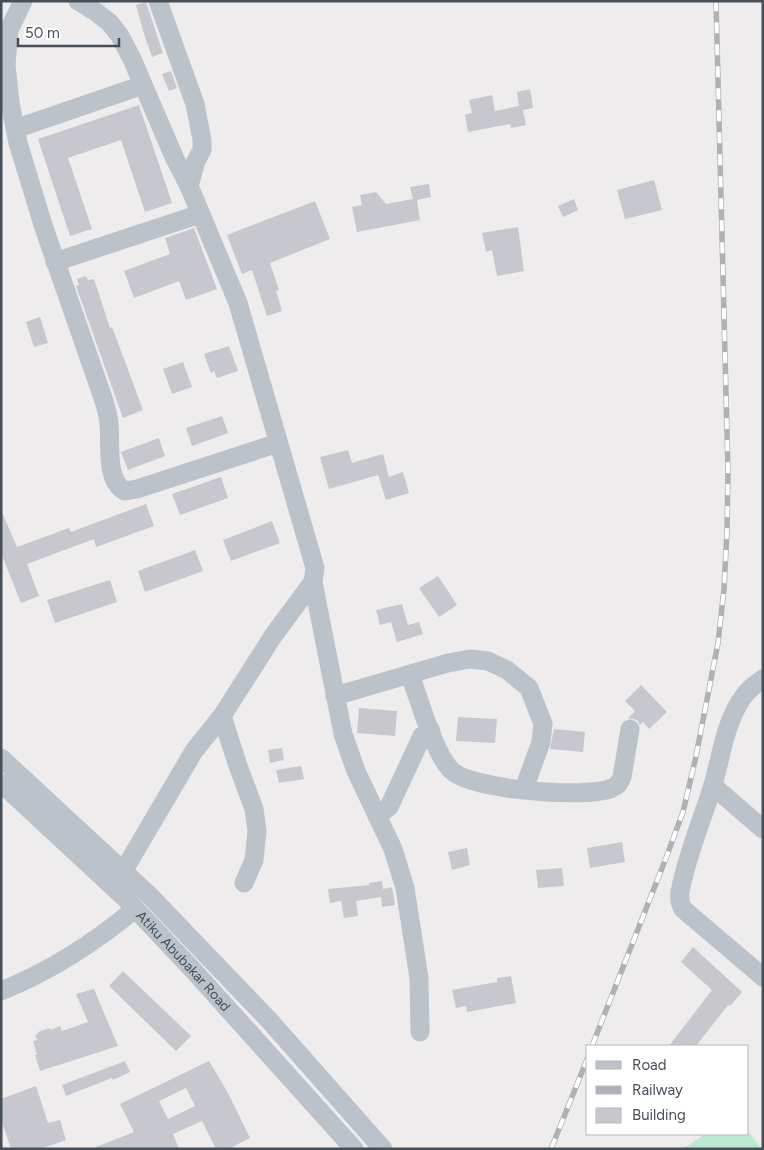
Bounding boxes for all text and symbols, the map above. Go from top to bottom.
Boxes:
scale bar [18,15,119,47]
text: 50 m [25,24,60,42]
street label: Atiku Abubakar Road [133,907,234,1015]
legend [586,1045,749,1135]
text: Road [632,1056,667,1074]
text: Railway [632,1081,683,1099]
text: Building [632,1106,686,1124]

